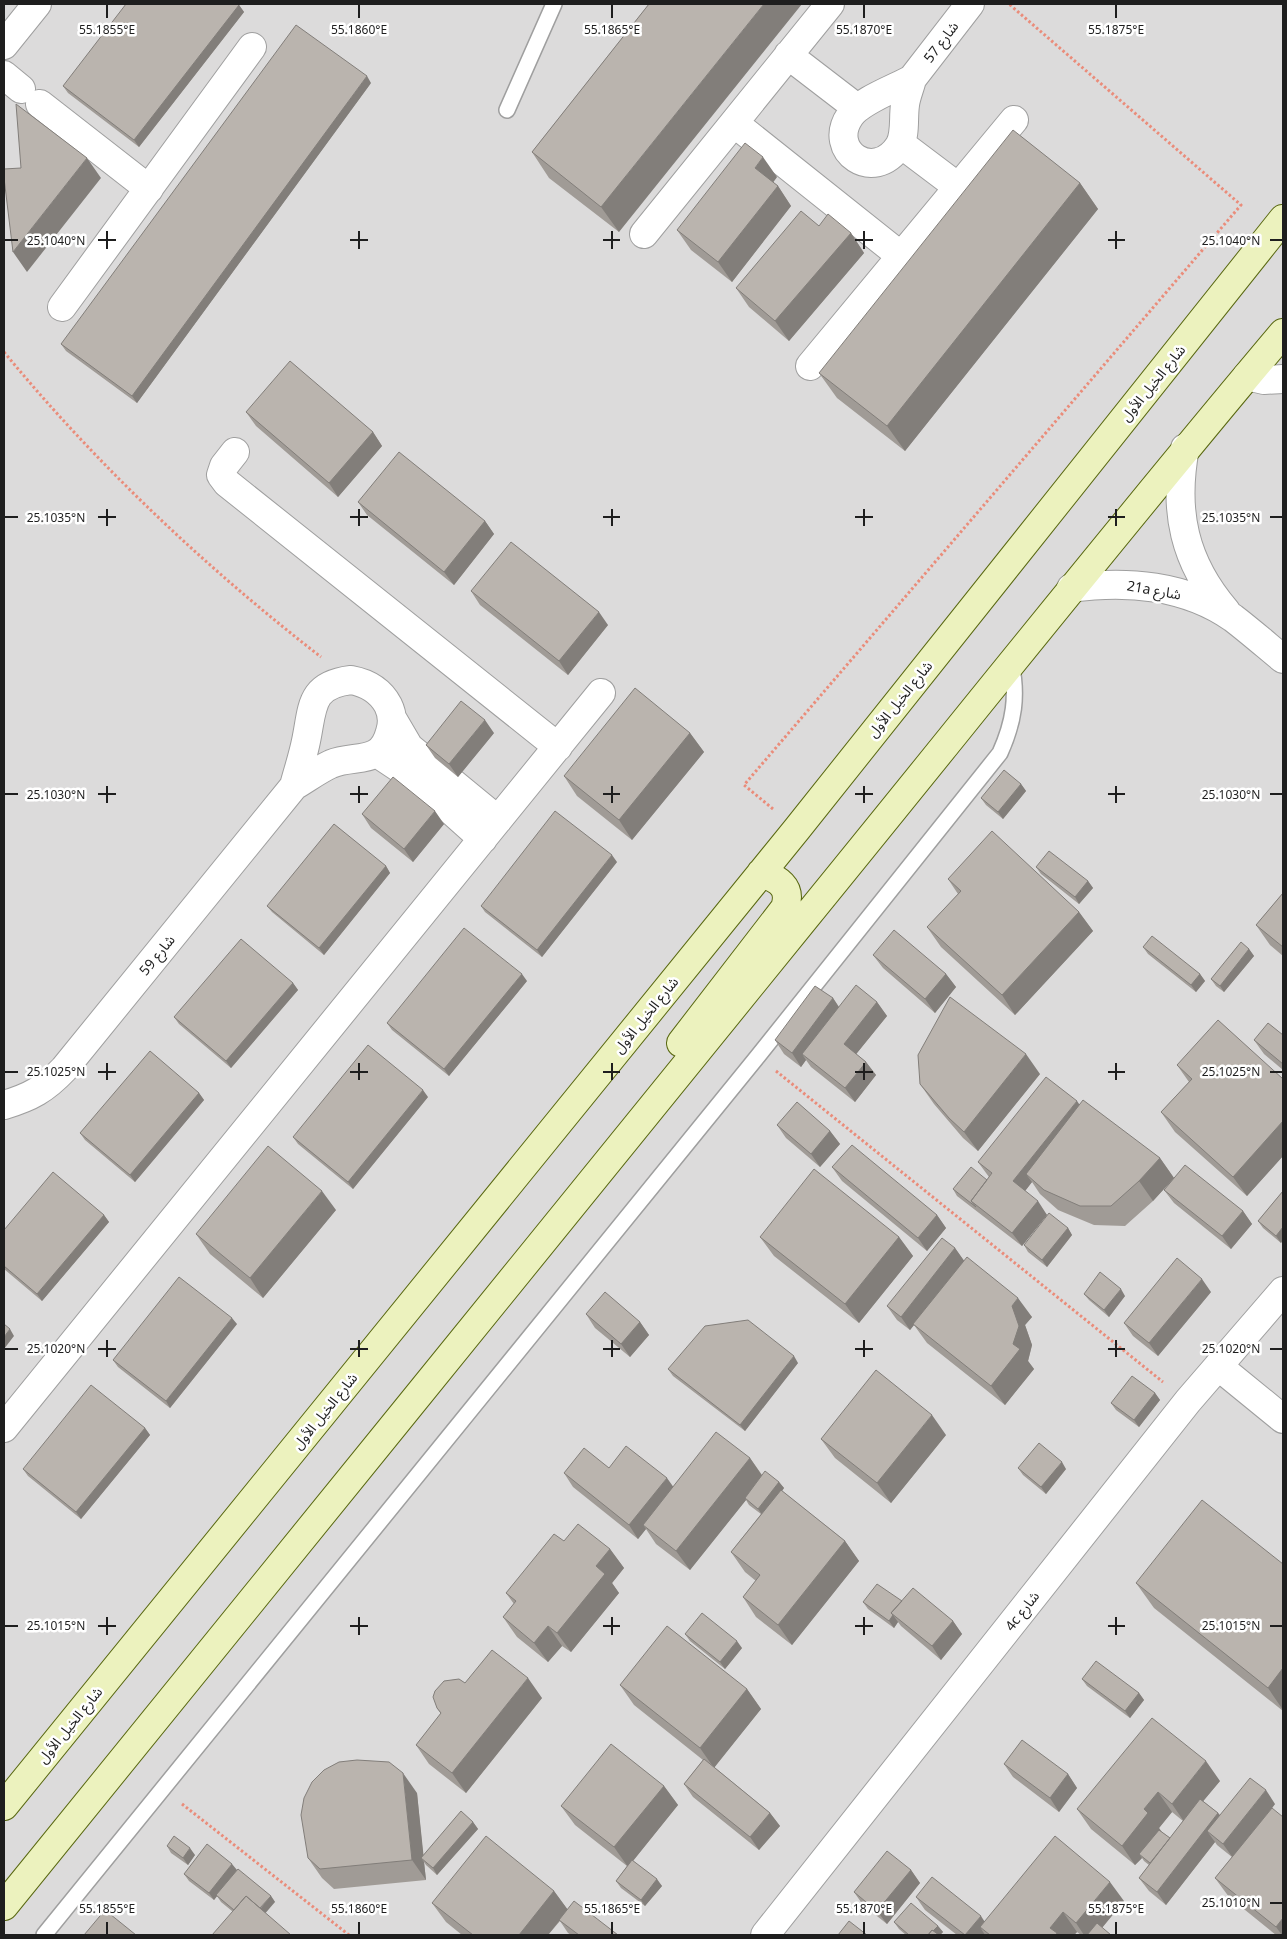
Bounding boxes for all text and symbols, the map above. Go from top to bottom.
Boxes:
street label: شارع 57 [919,17,964,67]
text: 55.1855°E [79,21,135,38]
text: 55.1860°E [331,21,387,38]
text: 55.1865°E [584,21,640,38]
text: 55.1870°E [836,21,892,38]
text: 55.1875°E [1088,21,1144,38]
text: 25.1040°N [27,232,85,249]
text: 25.1040°N [1202,232,1260,249]
street label: شارع الخيل الأول [1116,340,1191,426]
text: 25.1035°N [27,509,85,526]
text: 25.1035°N [1202,509,1260,526]
street label: 21a شارع [1125,575,1183,606]
street label: شارع الخيل الأول [863,656,938,742]
text: 25.1030°N [27,786,85,803]
text: 25.1030°N [1202,786,1260,803]
street label: شارع 59 [134,930,180,980]
street label: شارع الخيل الأول [609,972,684,1058]
text: 25.1025°N [27,1063,85,1080]
text: 25.1025°N [1202,1063,1260,1080]
text: 25.1020°N [27,1340,85,1357]
text: 25.1020°N [1202,1340,1260,1357]
street label: شارع الخيل الأول [288,1368,363,1454]
street label: 4c شارع [1000,1587,1045,1636]
text: 25.1015°N [27,1617,85,1634]
text: 25.1015°N [1202,1617,1260,1634]
street label: شارع الخيل الأول [33,1682,108,1768]
text: 25.1010°N [1202,1894,1260,1911]
text: 55.1855°E [79,1900,135,1917]
text: 55.1860°E [331,1900,387,1917]
text: 55.1865°E [584,1900,640,1917]
text: 55.1870°E [836,1900,892,1917]
text: 55.1875°E [1088,1900,1144,1917]

